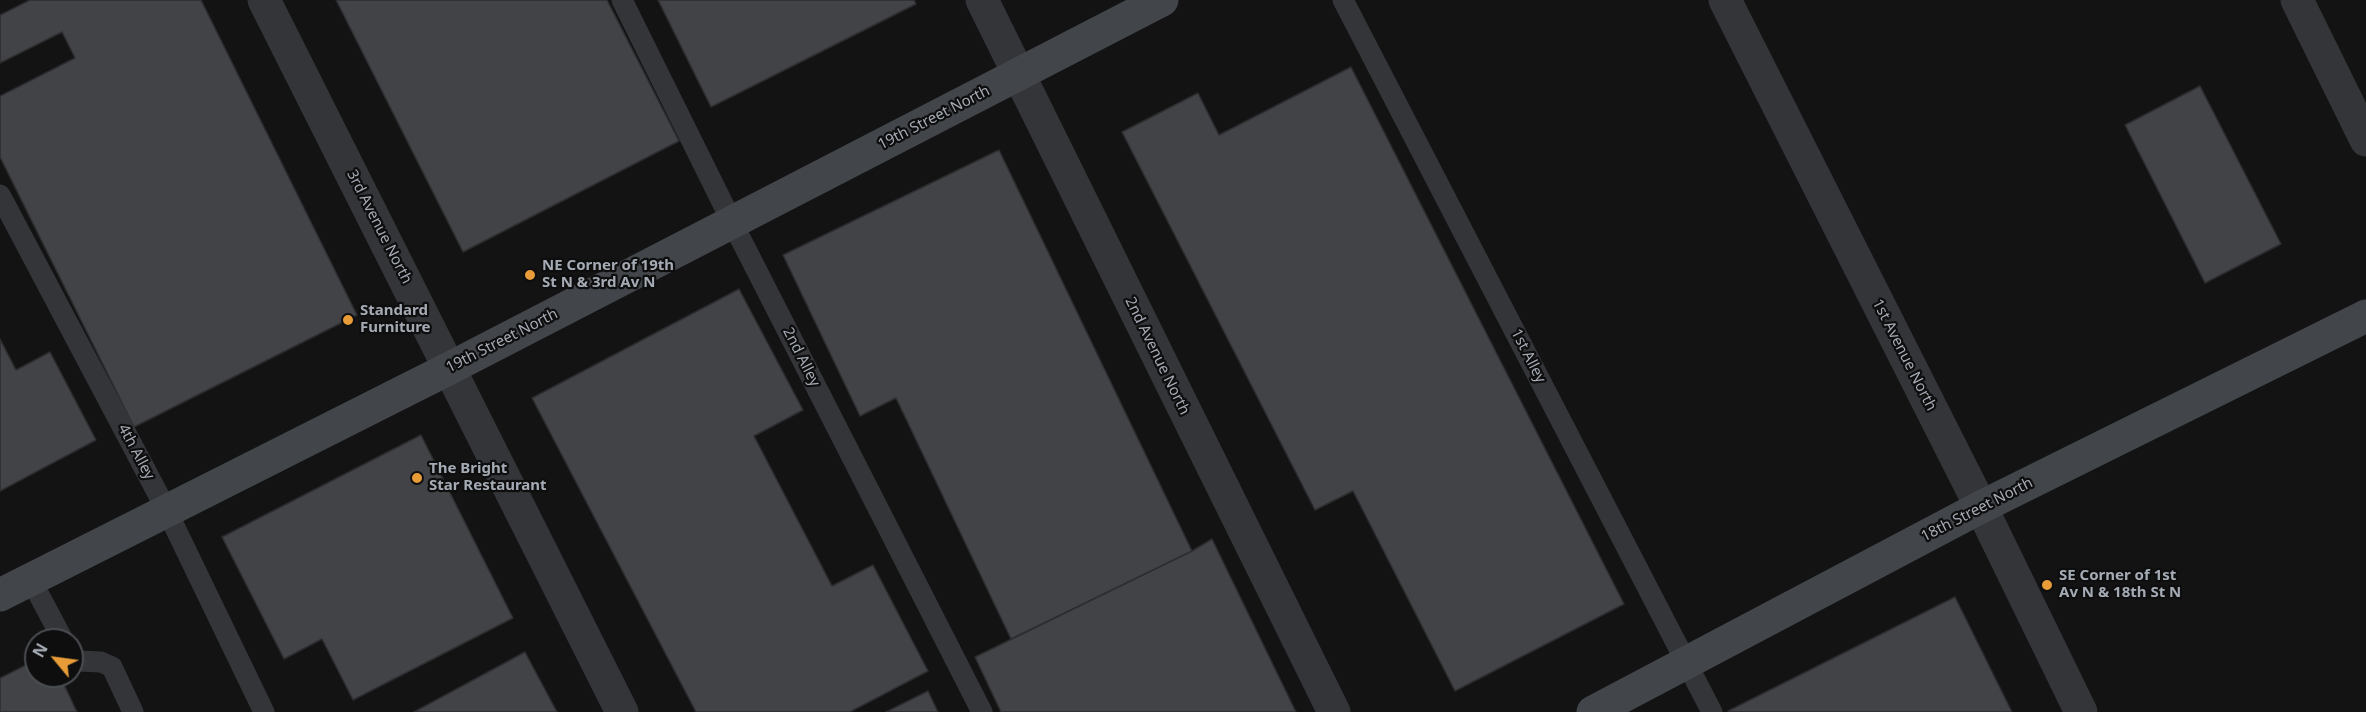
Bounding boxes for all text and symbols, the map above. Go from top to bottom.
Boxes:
street label: 19th Street North [875,82,993,154]
street label: 3rd Avenue North [342,167,416,287]
place label: NE Corner of 19th St N & 3rd Av N [542,257,674,292]
marker: NE Corner of 19th St N & 3rd Av N [523,268,537,282]
street label: 2nd Avenue North [1121,294,1193,418]
street label: 1st Avenue North [1868,296,1940,414]
place label: Standard Furniture [360,302,431,337]
street label: 19th Street North [443,305,561,377]
marker: Standard Furniture [341,313,355,327]
street label: 2nd Alley [778,324,824,390]
street label: 1st Alley [1507,326,1549,386]
street label: 4th Alley [114,421,158,483]
place label: The Bright Star Restaurant [429,460,547,495]
marker: The Bright Star Restaurant [410,471,424,485]
street label: 18th Street North [1918,474,2036,546]
place label: SE Corner of 1st Av N & 18th St N [2059,567,2181,602]
marker: SE Corner of 1st Av N & 18th St N [2040,578,2054,592]
north arrow [24,628,84,688]
text: N [27,639,53,661]

